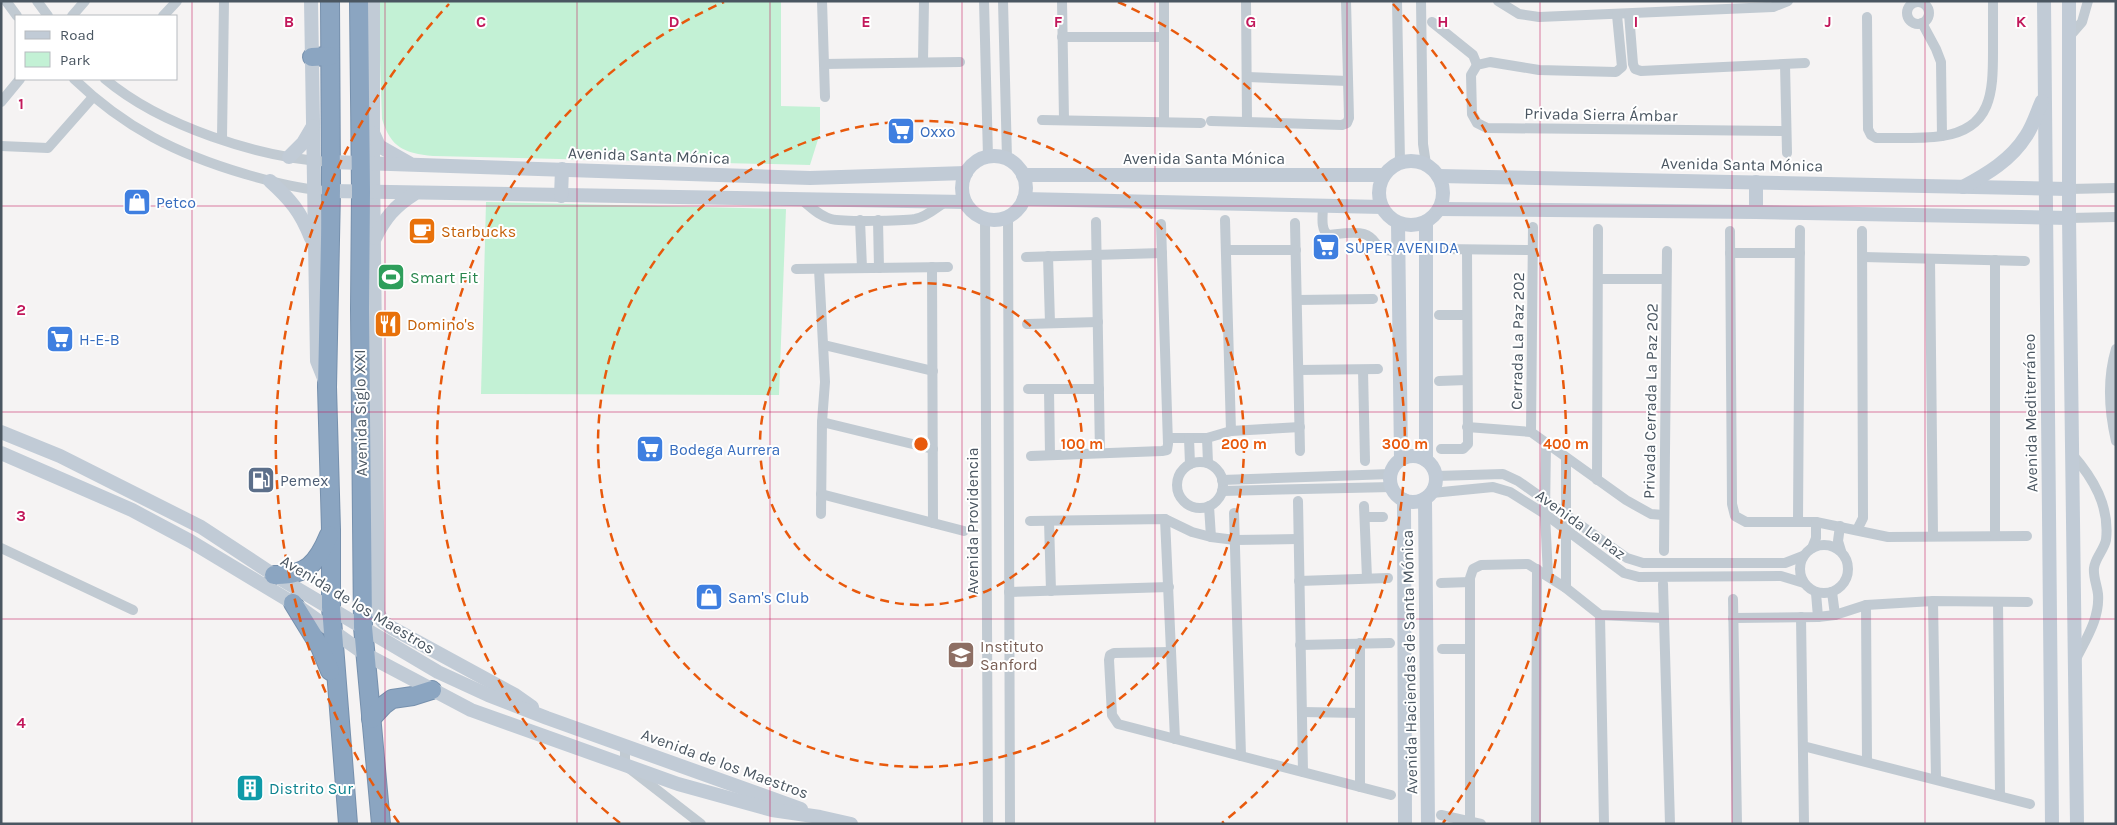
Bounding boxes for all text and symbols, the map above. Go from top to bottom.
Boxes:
text: B [284,12,294,31]
text: C [476,12,486,31]
text: D [669,12,680,31]
text: E [861,12,871,31]
text: F [1054,12,1063,31]
text: G [1246,12,1256,31]
text: H [1437,12,1449,31]
text: I [1634,12,1638,31]
text: J [1824,12,1832,31]
text: K [2016,12,2027,31]
legend [15,15,178,80]
text: Road [60,26,95,44]
text: Park [60,51,90,69]
text: 1 [18,94,24,113]
street label: Privada Sierra Ámbar [1524,104,1678,125]
supermarket icon: Oxxo [886,116,916,146]
place label: Oxxo [920,122,955,141]
street label: Avenida Santa Mónica [568,143,730,168]
street label: Avenida Santa Mónica [1123,149,1285,168]
street label: Avenida Santa Mónica [1661,154,1823,175]
shop icon: Petco [122,187,152,217]
place label: Petco [156,193,196,212]
cafe icon: Starbucks [407,216,437,246]
place label: Starbucks [441,222,516,241]
supermarket icon: SUPER AVENIDA [1311,232,1341,262]
place label: SUPER AVENIDA [1345,238,1458,257]
sports icon: Smart Fit [376,262,406,292]
place label: Smart Fit [410,268,478,287]
street label: Cerrada La Paz 202 [1507,272,1528,410]
text: 2 [16,300,26,319]
street label: Privada Cerrada La Paz 202 [1639,303,1662,499]
restaurant icon: Domino's [373,309,403,339]
place label: Domino's [407,315,475,334]
supermarket icon: H-E-B [45,324,75,354]
place label: H-E-B [79,330,120,349]
street label: Avenida Mediterráneo [2020,333,2041,493]
street label: Avenida Siglo XXI [350,349,371,477]
supermarket icon: Bodega Aurrera [635,434,665,464]
centre of rings [912,435,930,453]
text: 100 m [1061,435,1103,453]
text: 200 m [1221,435,1267,453]
text: 300 m [1382,435,1428,453]
text: 400 m [1543,435,1589,453]
place label: Bodega Aurrera [669,440,780,459]
street label: Avenida Providencia [963,448,982,594]
fuel station icon: Pemex [246,465,276,495]
place label: Pemex [280,471,328,490]
street label: Avenida La Paz [1532,485,1630,564]
text: 3 [16,506,26,525]
street label: Avenida Haciendas de Santa Mónica [1398,530,1421,794]
street label: Avenida de los Maestros [277,551,438,658]
shop icon: Sam's Club [694,582,724,612]
place label: Sam's Club [728,588,809,607]
place label: Instituto Sanford [980,637,1044,674]
school or university icon: Instituto Sanford [946,640,976,670]
text: 4 [16,713,26,732]
street label: Avenida de los Maestros [639,724,811,803]
building icon: Distrito Sur [235,773,265,803]
place label: Distrito Sur [269,779,353,798]

